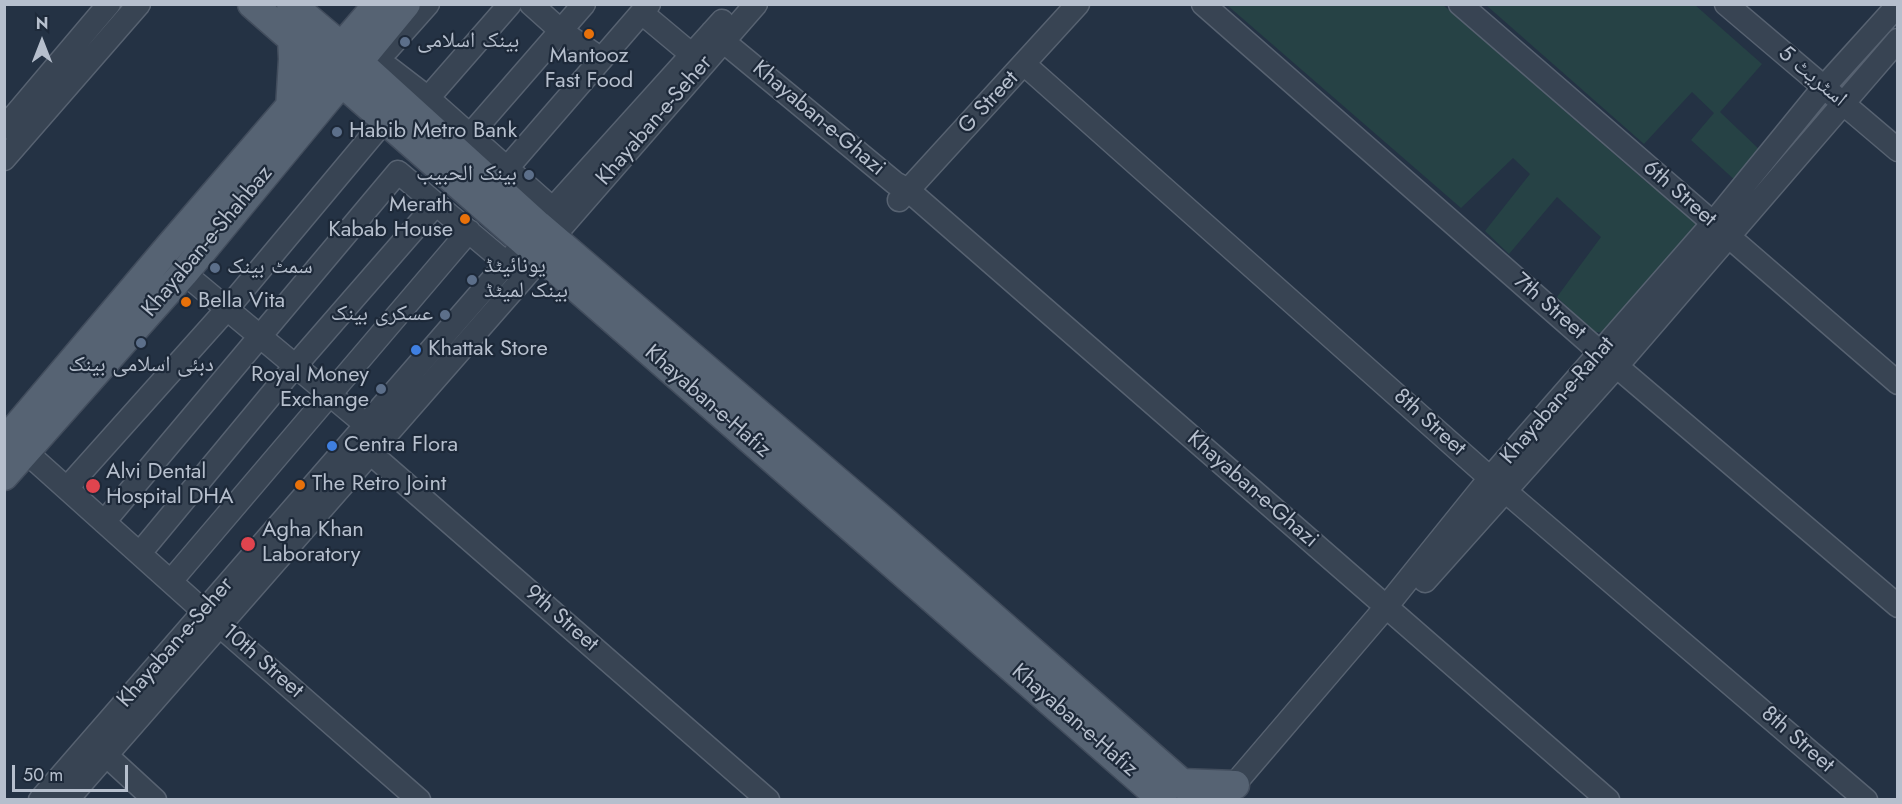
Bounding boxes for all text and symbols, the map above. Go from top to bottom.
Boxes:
north arrow [12,12,72,72]
text: N [36,12,48,35]
marker: Mantooz Fast Food [582,27,596,41]
place label: بینک اسلامی [417,29,519,55]
marker: بینک اسلامی [398,35,412,49]
street label: اسٹریٹ 5 [1772,41,1852,113]
place label: Mantooz Fast Food [545,44,633,96]
street label: Khayaban-e-Seher [591,51,719,191]
street label: Khayaban-e-Ghazi [746,56,890,182]
street label: G Street [953,66,1025,140]
place label: Habib Metro Bank [349,119,517,145]
marker: Habib Metro Bank [330,125,344,139]
street label: 6th Street [1637,155,1721,233]
street label: Khayaban-e-Shahbaz [137,161,279,323]
place label: بينک الحبيب [416,162,517,188]
marker: بينک الحبيب [522,168,536,182]
place label: Merath Kabab House [328,193,453,244]
marker: Merath Kabab House [458,212,472,226]
place label: یونائیٹڈ بینک لمیٹڈ [484,254,568,306]
place label: سمٹ بینک [227,255,313,281]
marker: سمٹ بینک [208,261,222,275]
street label: 7th Street [1507,268,1591,346]
marker: یونائیٹڈ بینک لمیٹڈ [465,273,479,287]
place label: Bella Vita [198,289,285,315]
marker: Bella Vita [179,295,193,309]
place label: عسکری بینک [331,302,433,328]
marker: عسکری بینک [438,308,452,322]
street label: Khayaban-e-Rahat [1495,332,1621,470]
marker: دبئی اسلامی بینک [134,336,148,350]
place label: Khattak Store [428,337,548,363]
street label: Khayaban-e-Hafiz [639,340,775,464]
marker: Khattak Store [409,343,423,357]
place label: دبئی اسلامی بینک [68,353,214,379]
place label: Royal Money Exchange [251,363,369,414]
marker: Royal Money Exchange [374,382,388,396]
street label: 8th Street [1387,384,1471,462]
street label: Khayaban-e-Ghazi [1181,426,1323,554]
place label: Centra Flora [344,433,458,459]
marker: Centra Flora [325,439,339,453]
place label: Alvi Dental Hospital DHA [106,460,234,512]
place label: The Retro Joint [312,472,446,498]
marker: Alvi Dental Hospital DHA [84,477,102,495]
marker: The Retro Joint [293,478,307,492]
place label: Agha Khan Laboratory [262,518,364,570]
marker: Agha Khan Laboratory [239,535,257,553]
street label: Khayaban-e-Seher [112,573,240,713]
street label: 9th Street [519,580,603,658]
street label: 10th Street [216,620,308,704]
street label: Khayaban-e-Hafiz [1006,659,1142,783]
street label: 8th Street [1755,701,1839,779]
scale bar [15,753,130,791]
text: 50 m [23,762,63,788]

